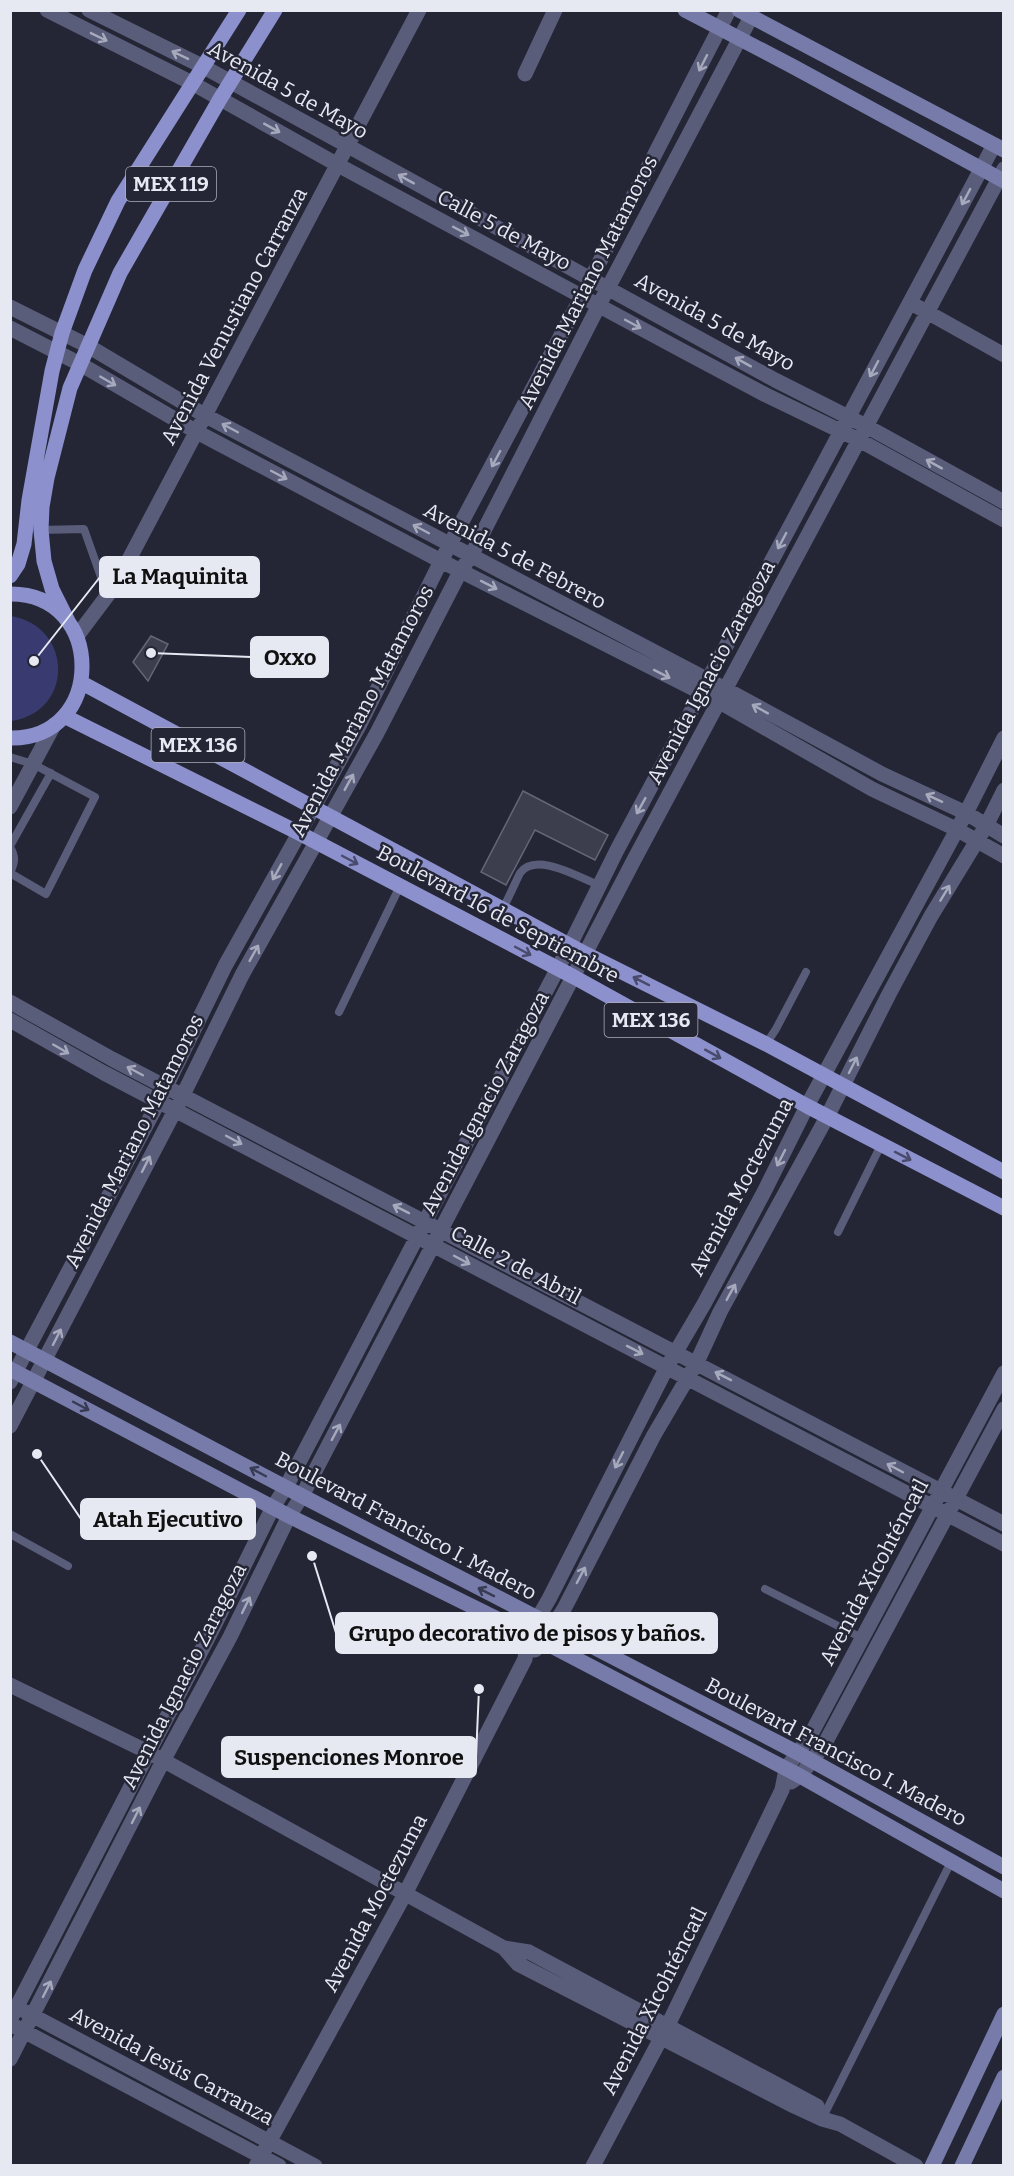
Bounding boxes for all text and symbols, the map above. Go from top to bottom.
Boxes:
one-way arrow [90,32,108,43]
street label: Avenida 5 de Mayo [203,35,373,145]
one-way arrow [171,48,189,60]
one-way arrow [696,53,708,71]
one-way arrow [263,122,280,134]
street label: Avenida Mariano Matamoros [513,151,663,413]
road number: MEX 119 [126,167,216,201]
one-way arrow [397,173,415,184]
street label: Avenida Venustiano Carranza [155,183,313,449]
street label: Calle 5 de Mayo [433,184,575,276]
one-way arrow [960,188,972,205]
one-way arrow [452,226,470,237]
street label: Avenida 5 de Mayo [630,267,800,377]
one-way arrow [624,318,641,330]
one-way arrow [735,356,752,368]
one-way arrow [868,360,880,377]
one-way arrow [99,375,116,387]
one-way arrow [222,422,239,434]
one-way arrow [490,450,502,467]
one-way arrow [926,457,943,469]
one-way arrow [270,469,287,481]
street label: Avenida 5 de Febrero [419,497,611,615]
one-way arrow [412,523,430,535]
one-way arrow [776,532,788,549]
street label: Avenida Ignacio Zaragoza [641,555,781,788]
callout: La Maquinita [100,557,259,597]
text: La Maquinita [112,563,248,590]
one-way arrow [480,579,498,591]
street label: Avenida Mariano Matamoros [285,581,439,841]
callout: Oxxo [251,637,328,677]
text: Oxxo [264,644,317,671]
one-way arrow [653,669,671,680]
one-way arrow [752,703,769,715]
road number: MEX 136 [152,728,244,762]
one-way arrow [344,774,355,792]
one-way arrow [925,792,943,804]
one-way arrow [635,797,647,814]
street label: Boulevard 16 de Septiembre [373,839,623,989]
one-way arrow [341,855,359,866]
one-way arrow [271,863,282,881]
one-way arrow [939,885,951,902]
one-way arrow [249,945,261,962]
one-way arrow [514,945,531,957]
one-way arrow [632,975,650,986]
street label: Avenida Ignacio Zaragoza [415,986,555,1219]
road number: MEX 136 [604,1003,698,1037]
street label: Avenida Mariano Matamoros [59,1010,209,1272]
one-way arrow [53,1043,70,1055]
one-way arrow [703,1049,721,1060]
one-way arrow [848,1056,860,1074]
one-way arrow [127,1065,144,1077]
street label: Avenida Moctezuma [683,1093,799,1280]
one-way arrow [224,1135,242,1146]
one-way arrow [774,1149,786,1167]
one-way arrow [894,1150,911,1162]
one-way arrow [141,1155,153,1173]
one-way arrow [392,1203,410,1215]
street label: Calle 2 de Abril [446,1220,586,1310]
one-way arrow [453,1254,470,1266]
one-way arrow [725,1284,737,1301]
one-way arrow [51,1329,63,1346]
one-way arrow [625,1345,643,1357]
one-way arrow [715,1370,733,1381]
one-way arrow [72,1400,89,1412]
one-way arrow [330,1424,342,1441]
street label: Boulevard Francisco I. Madero [271,1446,541,1606]
one-way arrow [613,1451,625,1468]
one-way arrow [887,1462,905,1473]
one-way arrow [249,1466,267,1477]
street label: Avenida Xicohténcatl [814,1475,934,1669]
callout: Atah Ejecutivo [81,1499,255,1539]
text: Atah Ejecutivo [93,1506,243,1533]
street label: Avenida Ignacio Zaragoza [116,1559,252,1793]
one-way arrow [576,1567,587,1585]
one-way arrow [478,1586,496,1597]
one-way arrow [240,1596,252,1614]
callout: Grupo decorativo de pisos y baños. [336,1613,717,1653]
text: Grupo decorativo de pisos y baños. [349,1620,705,1647]
street label: Boulevard Francisco I. Madero [701,1672,971,1832]
callout: Suspenciones Monroe [222,1737,476,1777]
text: Suspenciones Monroe [234,1744,464,1771]
one-way arrow [130,1806,142,1824]
street label: Avenida Moctezuma [317,1809,433,1996]
street label: Avenida Xicohténcatl [595,1903,713,2099]
one-way arrow [42,1980,53,1998]
street label: Avenida Jesús Carranza [65,2001,279,2131]

